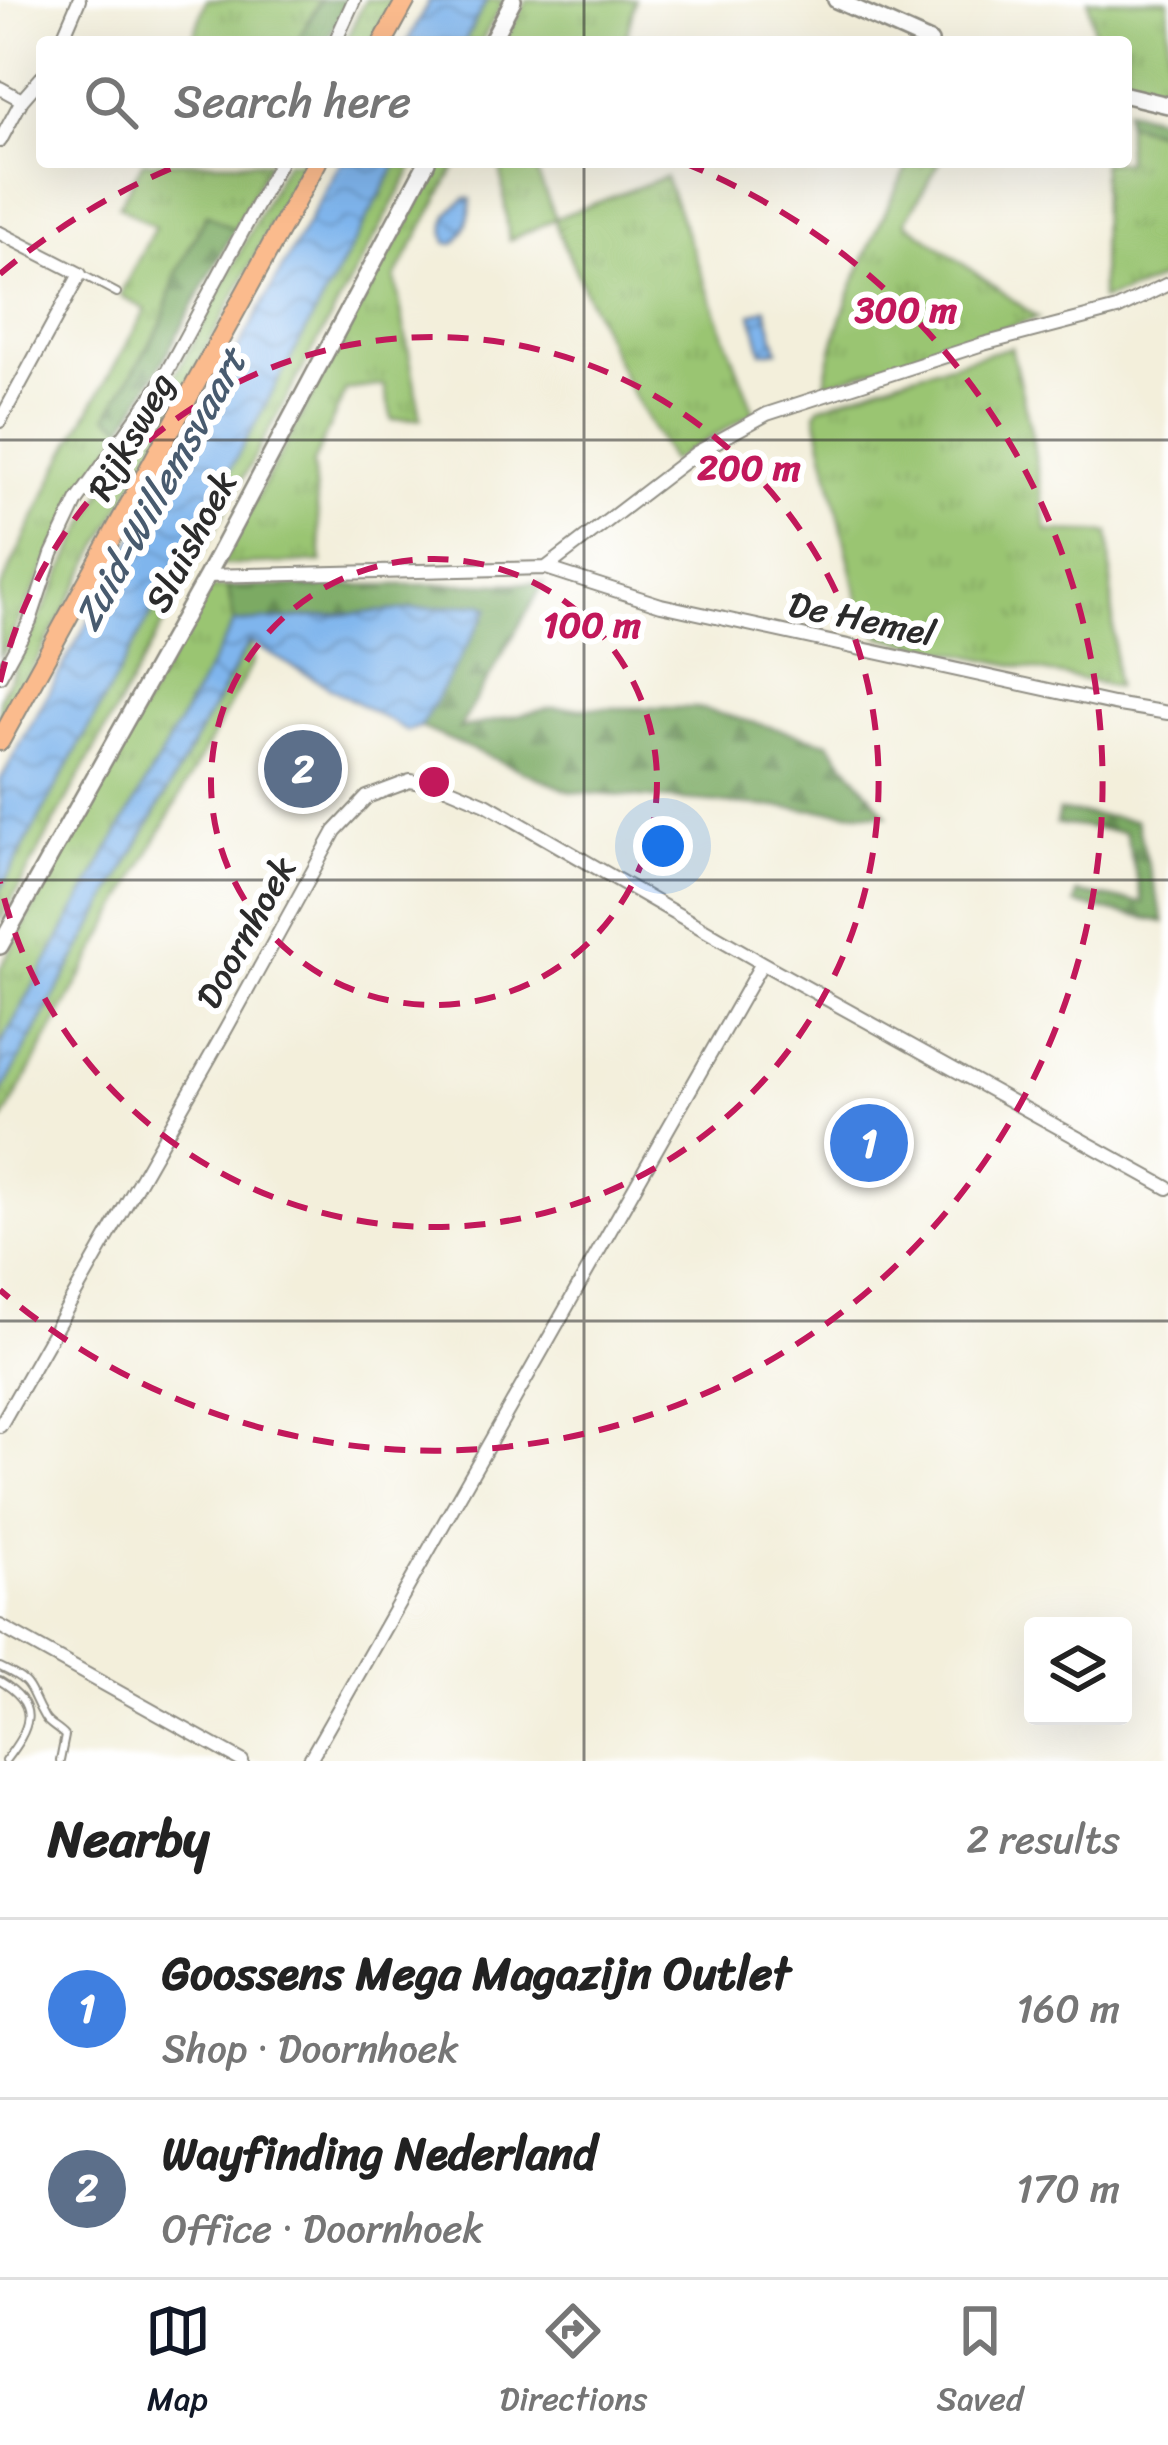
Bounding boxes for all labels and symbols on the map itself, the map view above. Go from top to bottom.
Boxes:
text: 300 m [854,278,957,342]
water label: Zuid-Willemsvaart [53,332,267,643]
street label: Rijksweg [69,360,193,513]
text: 200 m [697,436,801,500]
street label: Sluishoek [127,458,255,624]
street label: De Hemel [782,572,942,666]
text: 100 m [543,593,641,657]
pin: 2 [264,724,342,814]
centre of rings [413,761,455,803]
your location [633,816,693,876]
street label: Doornhoek [178,843,315,1021]
pin: 1 [830,1098,908,1188]

